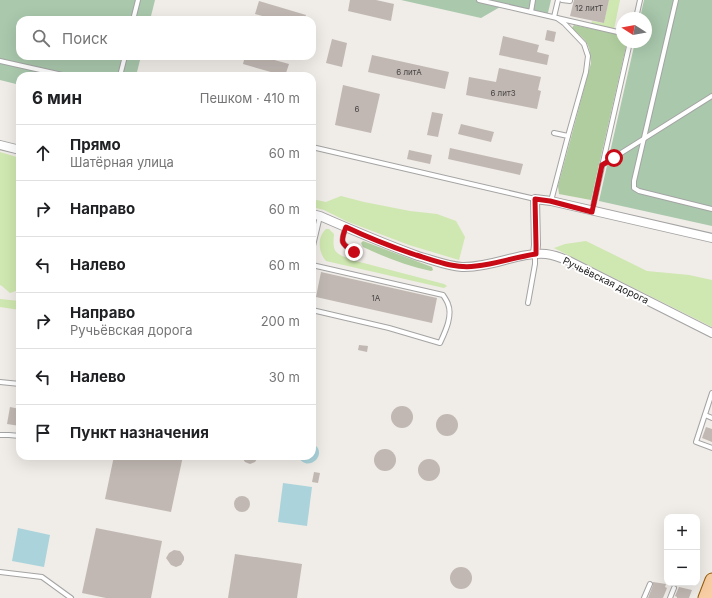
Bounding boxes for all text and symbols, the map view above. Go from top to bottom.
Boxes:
house number: 12 литТ [575,3,603,13]
north arrow [616,12,652,48]
search box [16,16,316,60]
icon: search [30,27,52,49]
text: Поиск [62,29,108,48]
house number: 6 литА [396,67,422,77]
text: 6 мин [32,88,82,108]
house number: 6 литЗ [490,88,516,98]
text: Пешком · 410 m [200,90,300,106]
house number: 6 [355,104,360,114]
text: Прямо [70,135,121,154]
icon: ahead [32,142,54,164]
text: 60 m [269,145,300,161]
route start [605,149,623,167]
text: Шатёрная улица [70,154,174,170]
icon: right [32,198,54,220]
text: Направо [70,199,135,218]
text: 60 m [269,201,300,217]
route end [345,243,363,261]
icon: left [32,254,54,276]
street label: Ручьёвская дорога [561,254,651,306]
text: Налево [70,255,126,274]
text: 60 m [269,257,300,273]
house number: 1А [372,293,381,303]
text: Направо [70,303,135,322]
icon: right [32,310,54,332]
text: 200 m [261,313,300,329]
text: Ручьёвская дорога [70,322,193,338]
icon: left [32,366,54,388]
text: Налево [70,367,126,386]
text: 30 m [269,369,300,385]
icon: arrive [32,422,54,444]
text: Пункт назначения [70,423,209,442]
map controls [664,514,700,586]
button: + [664,514,700,550]
button: − [664,550,700,586]

